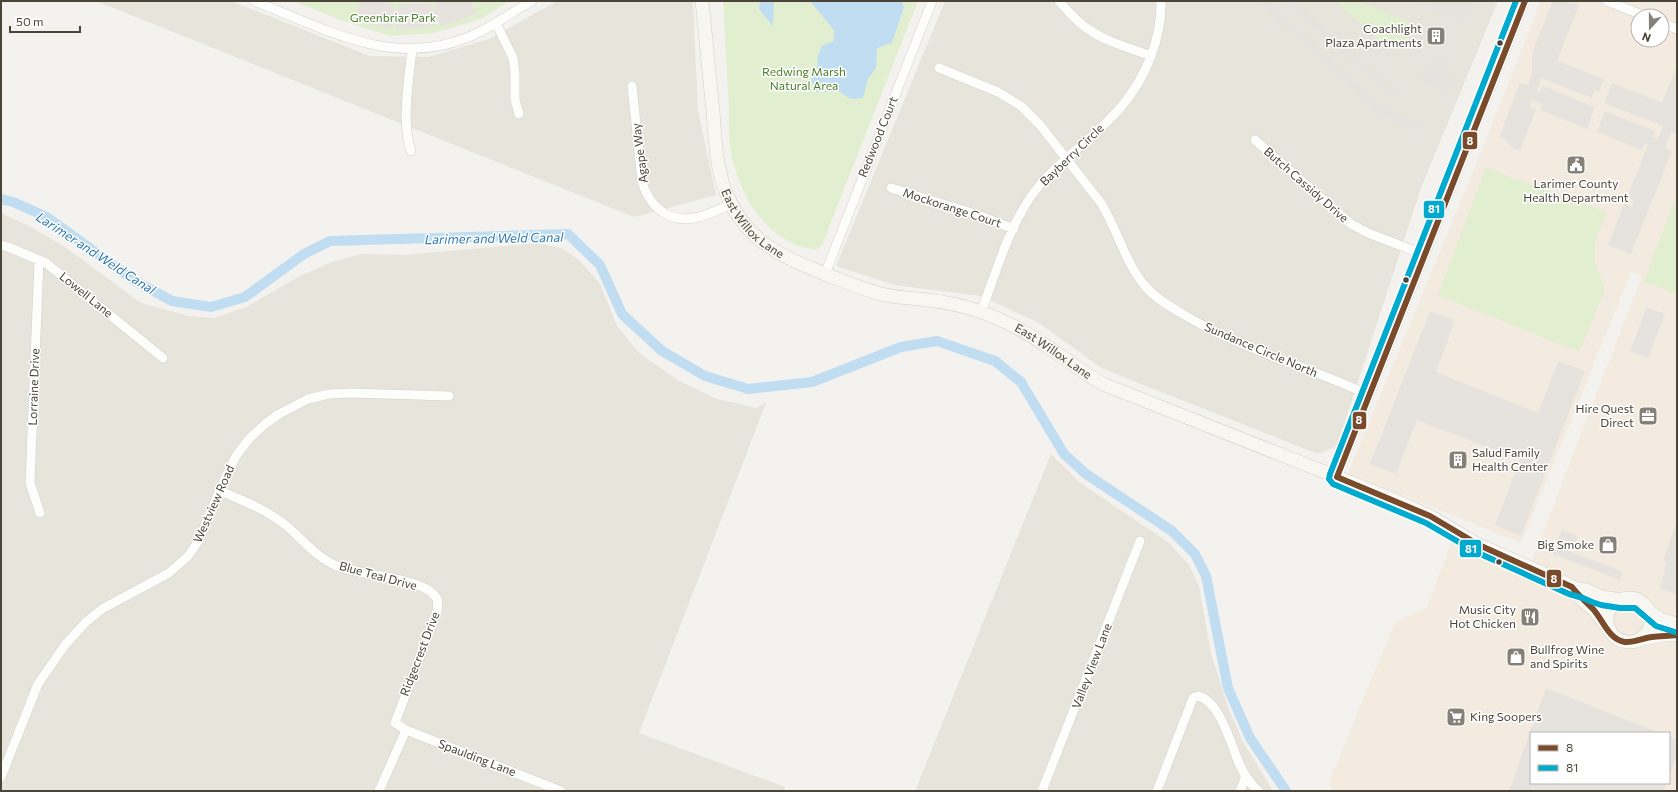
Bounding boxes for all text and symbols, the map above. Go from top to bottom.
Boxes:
scale bar [10,8,80,34]
north arrow [1630,8,1670,48]
park label: Greenbriar Park [350,10,437,24]
text: 50 m [16,14,44,28]
place label: Coachlight Plaza Apartments [1325,21,1422,49]
building icon: Coachlight Plaza Apartments [1425,25,1447,47]
text: N [1640,30,1652,45]
unlabelled marker [1495,38,1505,48]
park label: Redwing Marsh Natural Area [762,64,846,92]
street label: Redwood Court [855,94,900,179]
street label: Bayberry Circle [1037,120,1106,188]
street label: Agape Way [628,122,650,184]
line badge: 8 [1462,131,1478,150]
text: 8 [1467,134,1474,147]
street label: Butch Cassidy Drive [1262,144,1352,225]
public building icon: Larimer County Health Department [1565,154,1587,176]
place label: Larimer County Health Department [1523,176,1629,204]
street label: Mockorange Court [901,185,1003,230]
street label: East Willox Lane [719,187,787,260]
line badge: 81 [1423,200,1445,219]
text: 81 [1428,202,1440,215]
water label: Larimer and Weld Canal [33,208,159,298]
water label: Larimer and Weld Canal [424,229,564,247]
street label: Lowell Lane [57,269,116,320]
unlabelled marker [1401,275,1411,285]
street label: Sundance Circle North [1203,319,1320,379]
street label: East Willox Lane [1013,320,1095,381]
street label: Lorraine Drive [25,348,41,426]
place label: Hire Quest Direct [1576,401,1634,429]
office icon: Hire Quest Direct [1637,405,1659,427]
line badge: 8 [1352,411,1367,430]
text: 8 [1356,413,1363,426]
place label: Salud Family Health Center [1472,445,1548,473]
building icon: Salud Family Health Center [1447,449,1469,471]
street label: Westview Road [190,463,236,545]
shop icon: Big Smoke [1597,534,1619,556]
place label: Big Smoke [1537,537,1594,551]
line badge: 81 [1459,539,1482,558]
text: 81 [1465,542,1477,555]
unlabelled marker [1494,557,1504,567]
street label: Blue Teal Drive [338,558,419,592]
line badge: 8 [1546,569,1562,588]
text: 8 [1551,572,1558,585]
place label: Music City Hot Chicken [1449,602,1516,630]
restaurant icon: Music City Hot Chicken [1519,606,1541,628]
street label: Ridgecrest Drive [397,609,442,698]
street label: Valley View Lane [1068,621,1114,710]
place label: Bullfrog Wine and Spirits [1530,642,1604,670]
shop icon: Bullfrog Wine and Spirits [1505,646,1527,668]
supermarket icon: King Soopers [1445,706,1467,728]
place label: King Soopers [1470,709,1542,723]
legend [1530,732,1670,784]
street label: Spaulding Lane [436,736,518,778]
text: 8 [1566,740,1573,754]
text: 81 [1566,760,1578,774]

